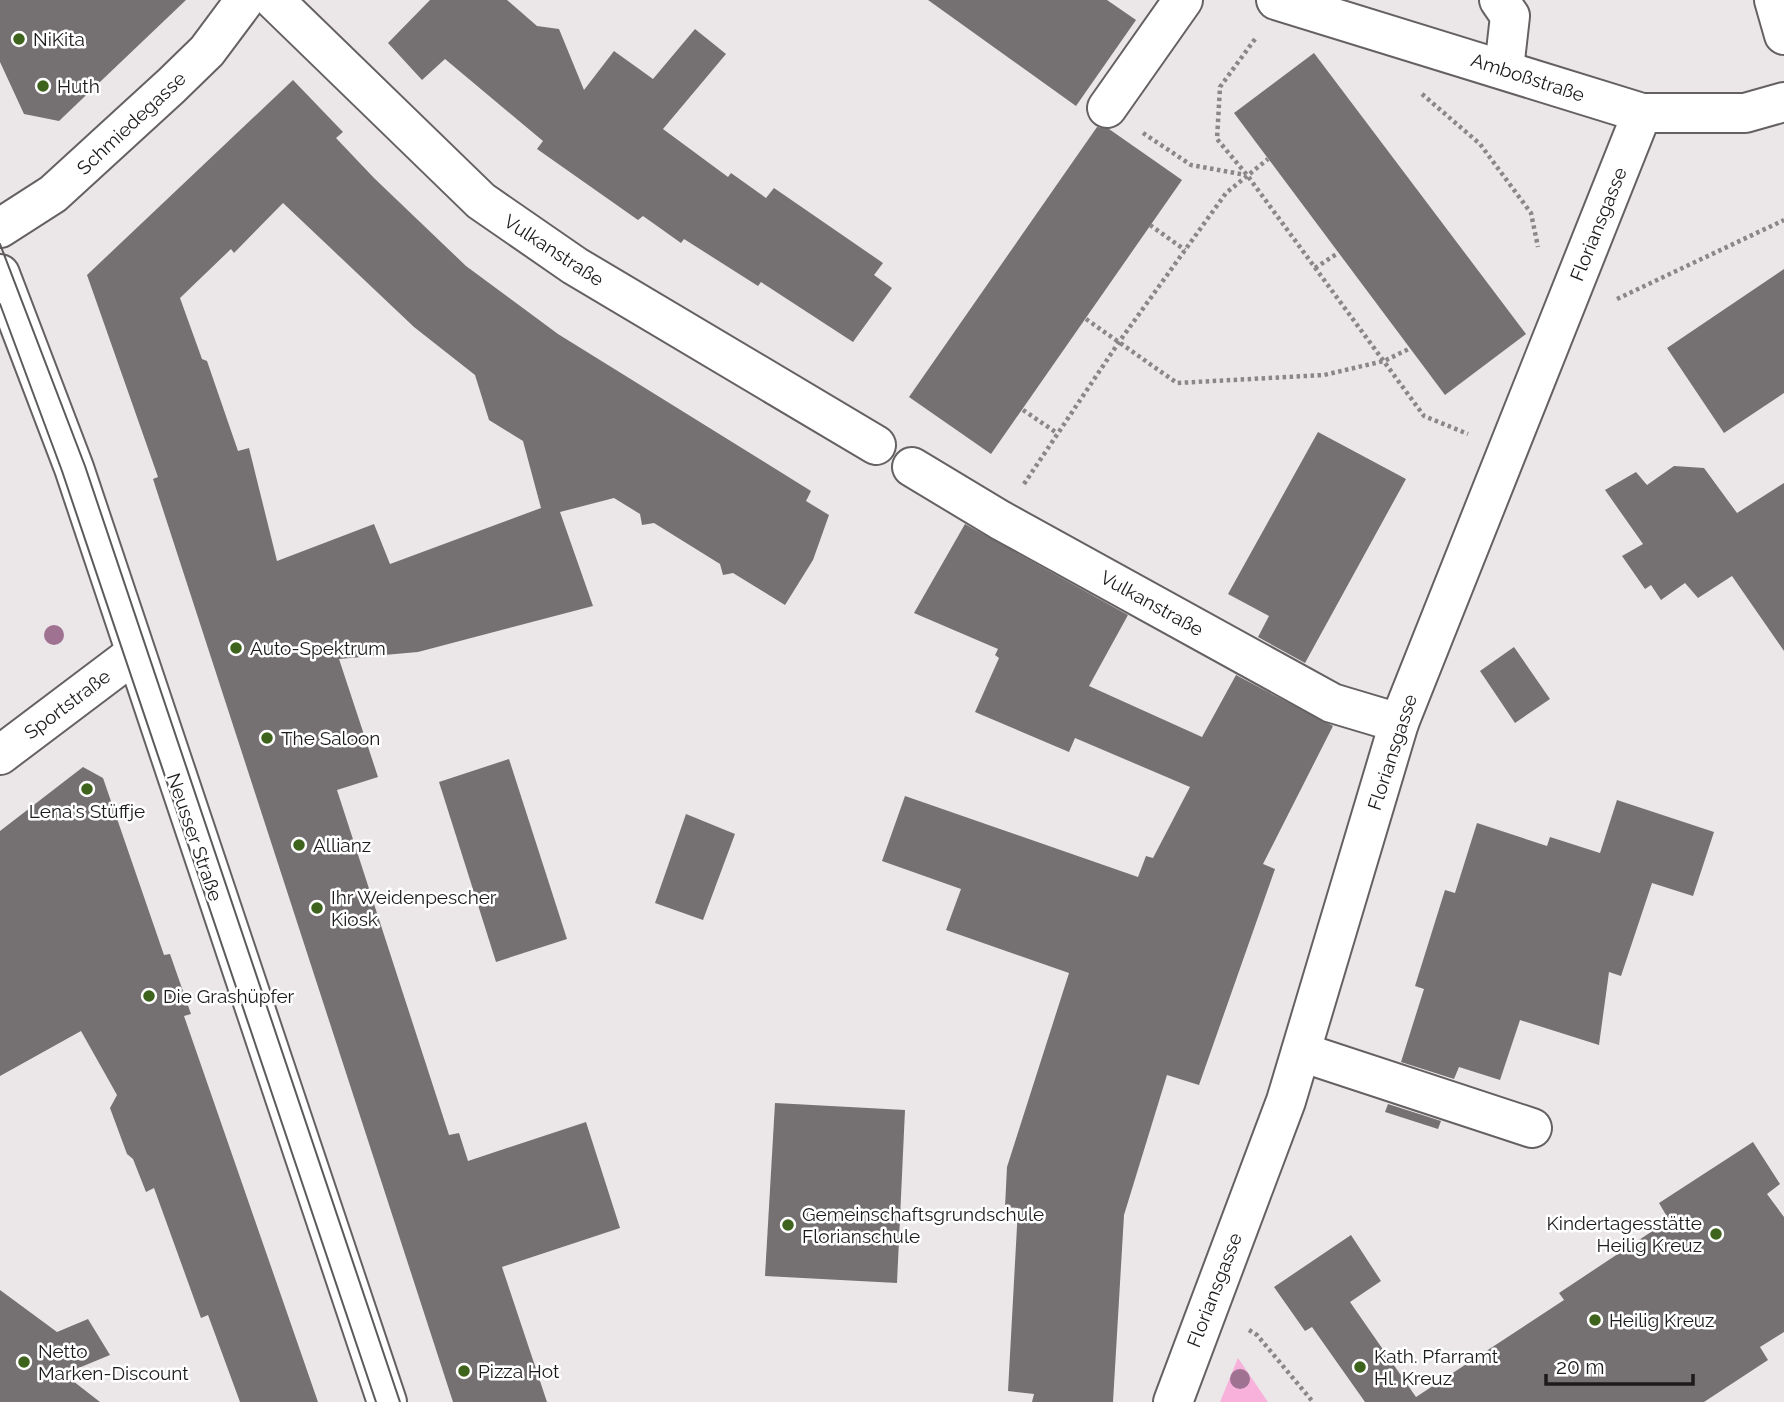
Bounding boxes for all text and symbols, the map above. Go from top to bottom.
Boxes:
place label: NiKita [33,28,85,50]
marker: NiKita [11,31,27,47]
street label: Amboßstraße [1469,48,1587,106]
street label: Schmiedegasse [72,67,190,179]
place label: Huth [57,75,100,97]
marker: Huth [35,78,51,94]
street label: Floriansgasse [1565,164,1631,284]
street label: Vulkanstraße [500,210,608,290]
street label: Vulkanstraße [1097,566,1207,640]
place label: Auto-Spektrum [250,637,386,659]
marker: Auto-Spektrum [228,640,244,656]
street label: Sportstraße [20,665,114,743]
street label: Floriansgasse [1363,691,1421,813]
place label: The Saloon [281,727,380,749]
marker: The Saloon [259,730,275,746]
street label: Neusser Straße [163,770,227,904]
marker: Lena's Stüffje [79,781,95,797]
place label: Lena's Stüffje [29,800,145,822]
place label: Allianz [313,834,371,856]
marker: Allianz [291,837,307,853]
place label: Ihr Weidenpescher Kiosk [331,886,497,930]
marker: Ihr Weidenpescher Kiosk [309,900,325,916]
place label: Die Grashüpfer [163,985,295,1007]
marker: Die Grashüpfer [141,988,157,1004]
place label: Gemeinschaftsgrundschule Florianschule [802,1203,1044,1247]
place label: Kindertagesstätte Heilig Kreuz [1547,1212,1702,1256]
marker: Gemeinschaftsgrundschule Florianschule [780,1217,796,1233]
marker: Kindertagesstätte Heilig Kreuz [1708,1226,1724,1242]
street label: Floriansgasse [1182,1230,1246,1350]
place label: Heilig Kreuz [1609,1309,1714,1331]
marker: Heilig Kreuz [1587,1312,1603,1328]
place label: Netto Marken-Discount [38,1340,189,1384]
scale bar [1546,1342,1693,1386]
place label: Kath. Pfarramt Hl. Kreuz [1374,1345,1499,1389]
marker: Netto Marken-Discount [16,1354,32,1370]
text: 20 m [1556,1354,1604,1379]
marker: Kath. Pfarramt Hl. Kreuz [1352,1359,1368,1375]
place label: Pizza Hot [478,1360,560,1382]
marker: Pizza Hot [456,1363,472,1379]

